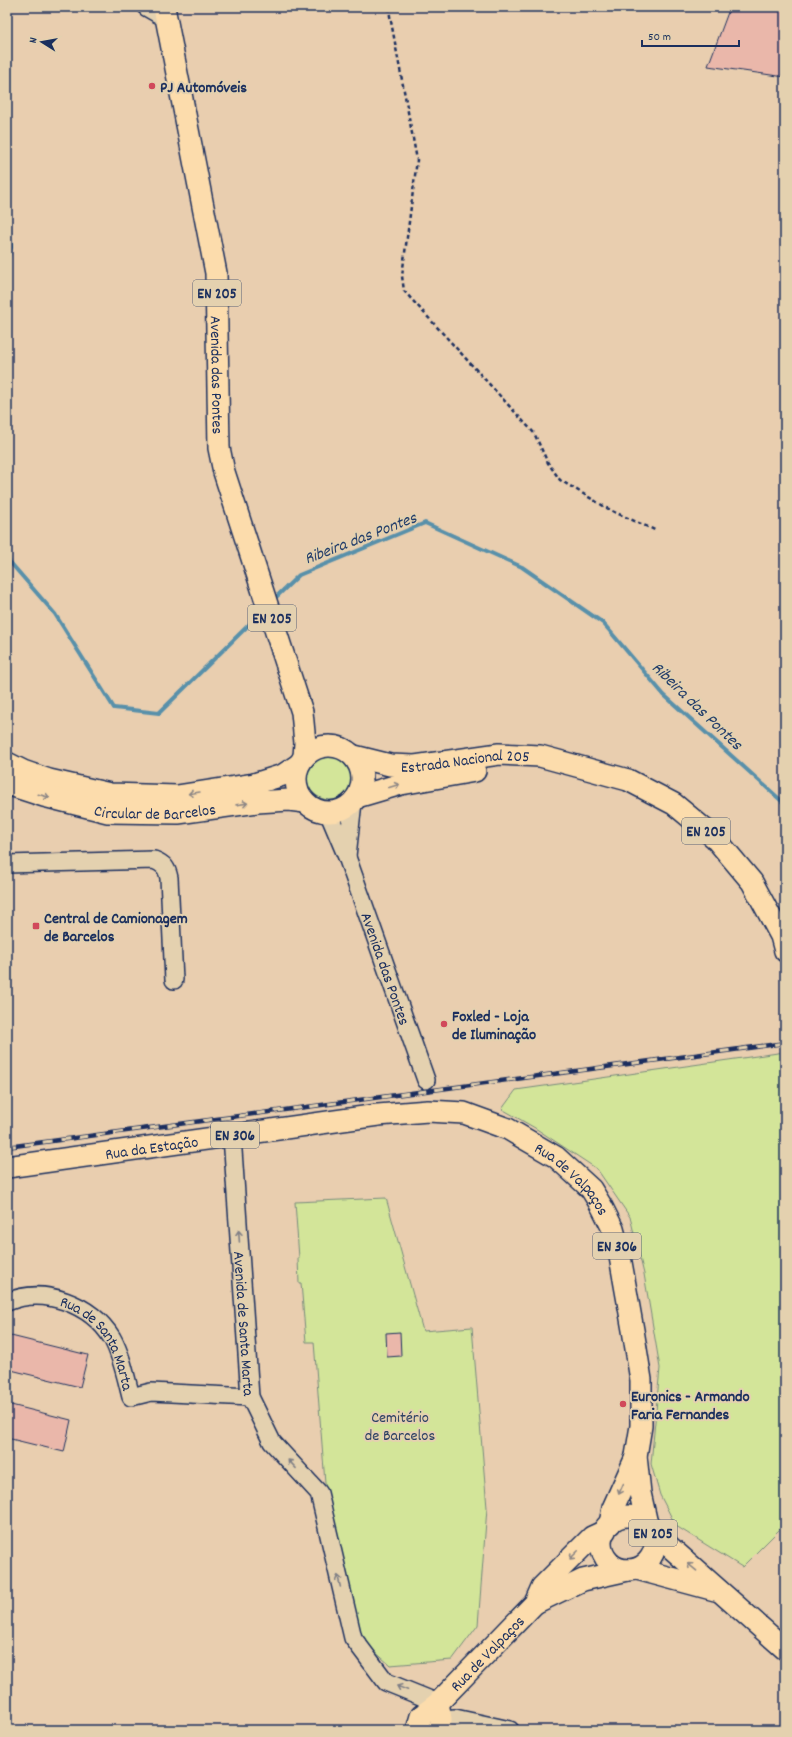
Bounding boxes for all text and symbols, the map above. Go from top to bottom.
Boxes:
north arrow [22,22,62,62]
scale bar [642,22,739,48]
text: 50 m [648,29,671,46]
text: N [26,36,43,45]
place label: PJ Automóveis [160,77,247,100]
marker: PJ Automóveis [147,81,157,91]
road number: EN 205 [193,280,241,306]
street label: Avenida das Pontes [203,316,228,435]
water label: Ribeira das Pontes [301,507,422,572]
road number: EN 205 [248,605,296,631]
water label: Ribeira das Pontes [645,657,747,758]
street label: Estrada Nacional 205 [401,745,530,780]
one-way arrow [388,782,401,789]
one-way arrow [188,789,201,797]
one-way arrow [37,793,50,800]
street label: Circular de Barcelos [91,799,218,827]
one-way arrow [235,800,248,808]
road number: EN 205 [682,818,730,844]
place label: Central de Camionagem de Barcelos [44,908,188,949]
street label: Avenida das Pontes [353,910,415,1029]
marker: Central de Camionagem de Barcelos [31,921,41,931]
place label: Foxled - Loja de Iluminação [452,1006,536,1047]
marker: Foxled - Loja de Iluminação [439,1019,449,1029]
road number: EN 306 [211,1122,259,1148]
street label: Rua da Estação [104,1131,200,1167]
street label: Rua de Valpaços [530,1138,613,1220]
one-way arrow [236,1230,243,1243]
road number: EN 306 [593,1233,641,1259]
street label: Avenida de Santa Marta [226,1251,259,1397]
street label: Rua de Santa Marta [57,1291,138,1394]
place label: Euronics - Armando Faria Fernandes [631,1386,750,1427]
marker: Euronics - Armando Faria Fernandes [618,1399,628,1409]
park label: Cemitério de Barcelos [365,1407,435,1448]
one-way arrow [288,1459,297,1469]
one-way arrow [617,1483,624,1495]
road number: EN 205 [629,1520,677,1546]
one-way arrow [569,1550,579,1560]
one-way arrow [687,1562,698,1571]
one-way arrow [335,1575,343,1588]
street label: Rua de Valpaços [446,1611,531,1698]
one-way arrow [396,1684,408,1692]

